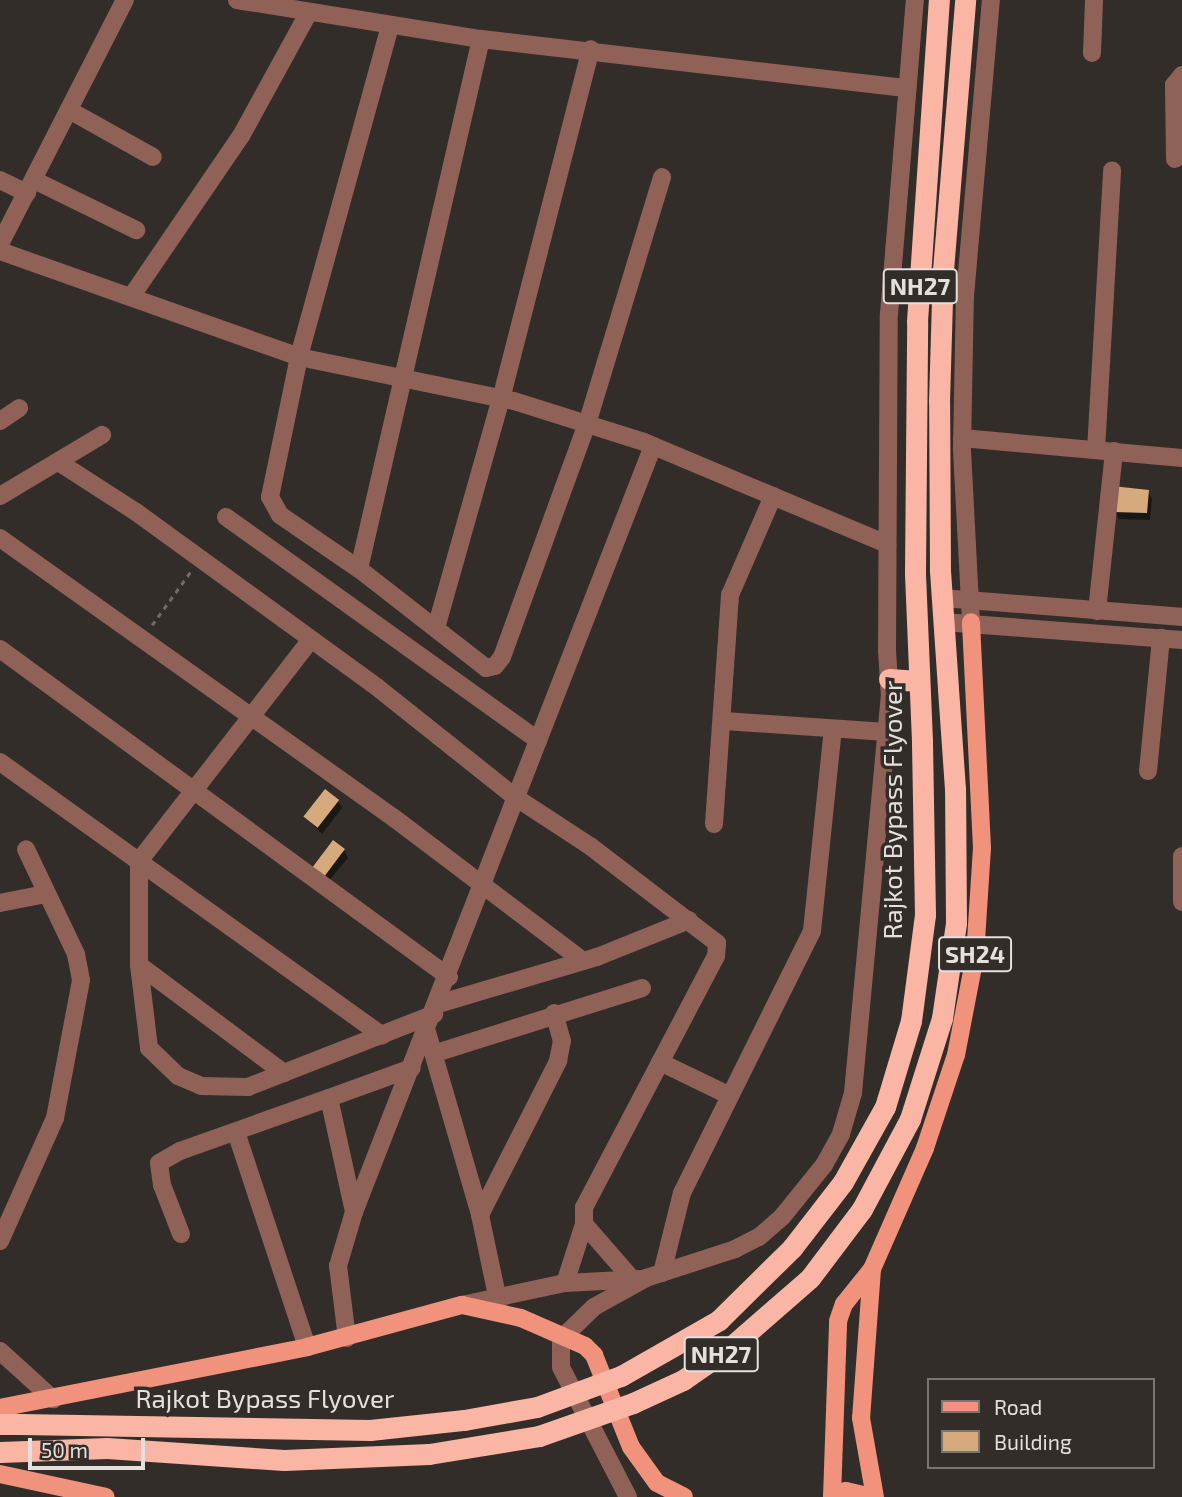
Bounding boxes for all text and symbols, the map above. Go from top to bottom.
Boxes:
road number: NH27 [881,265,958,306]
street label: Rajkot Bypass Flyover [876,681,908,939]
road number: SH24 [936,934,1014,974]
road number: NH27 [682,1334,760,1374]
legend [926,1378,1154,1469]
street label: Rajkot Bypass Flyover [136,1382,394,1414]
text: Road [994,1394,1042,1419]
scale bar [32,1424,149,1468]
text: Building [994,1429,1072,1454]
text: 50 m [41,1437,88,1462]

